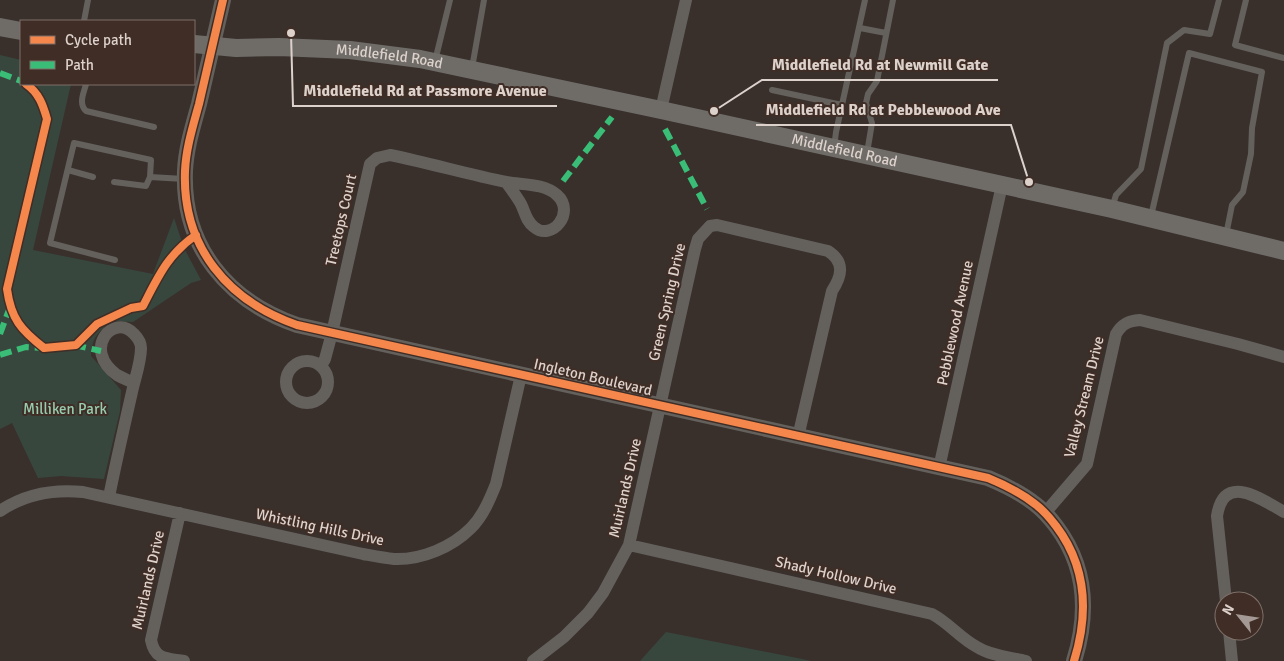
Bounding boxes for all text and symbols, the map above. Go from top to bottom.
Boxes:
legend [20,20,195,85]
text: Cycle path [65,31,132,49]
street label: Middlefield Road [335,40,444,73]
callout: Middlefield Rd at Newmill Gate [762,49,998,80]
text: Middlefield Rd at Newmill Gate [772,55,988,75]
text: Path [65,56,94,74]
callout: Middlefield Rd at Passmore Avenue [293,75,557,106]
text: Middlefield Rd at Passmore Avenue [303,81,547,101]
callout: Middlefield Rd at Pebblewood Ave [756,94,1011,125]
text: Middlefield Rd at Pebblewood Ave [765,100,1001,120]
street label: Middlefield Road [790,130,899,171]
street label: Treetops Court [322,172,360,268]
street label: Green Spring Drive [645,241,689,363]
street label: Pebblewood Avenue [933,259,977,387]
street label: Valley Stream Drive [1060,334,1108,460]
street label: Ingleton Boulevard [532,355,654,399]
park label: Milliken Park [23,400,107,418]
street label: Muirlands Drive [605,437,645,539]
street label: Whistling Hills Drive [254,505,386,549]
street label: Muirlands Drive [128,529,168,631]
street label: Shady Hollow Drive [774,552,898,598]
north arrow [1214,591,1264,641]
text: N [1218,601,1238,618]

